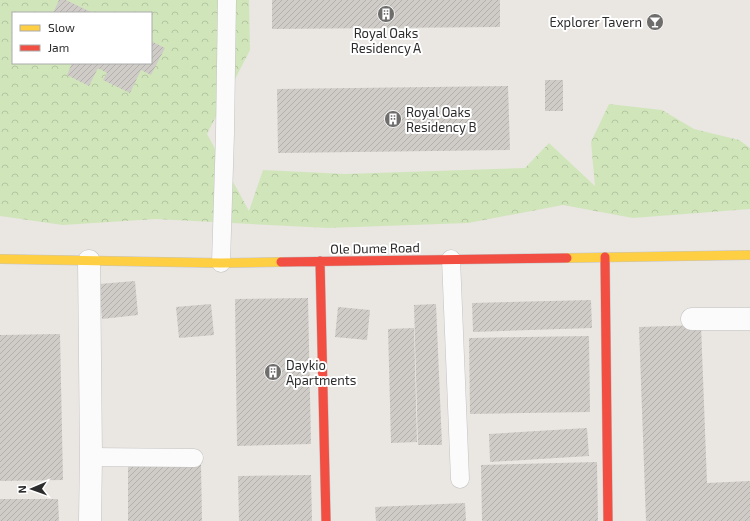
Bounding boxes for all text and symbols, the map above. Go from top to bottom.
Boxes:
building icon: Royal Oaks Residency A [376,4,396,24]
legend [12,12,152,64]
bar icon: Explorer Tavern [645,12,665,32]
place label: Explorer Tavern [549,14,642,30]
text: Slow [48,20,75,34]
place label: Royal Oaks Residency A [351,25,421,56]
text: Jam [48,40,69,54]
place label: Royal Oaks Residency B [406,104,477,135]
building icon: Royal Oaks Residency B [383,109,403,129]
street label: Ole Dume Road [330,239,420,257]
place label: Daykio Apartments [286,357,356,388]
building icon: Daykio Apartments [263,362,283,382]
north arrow [12,469,52,509]
text: N [15,485,28,494]

